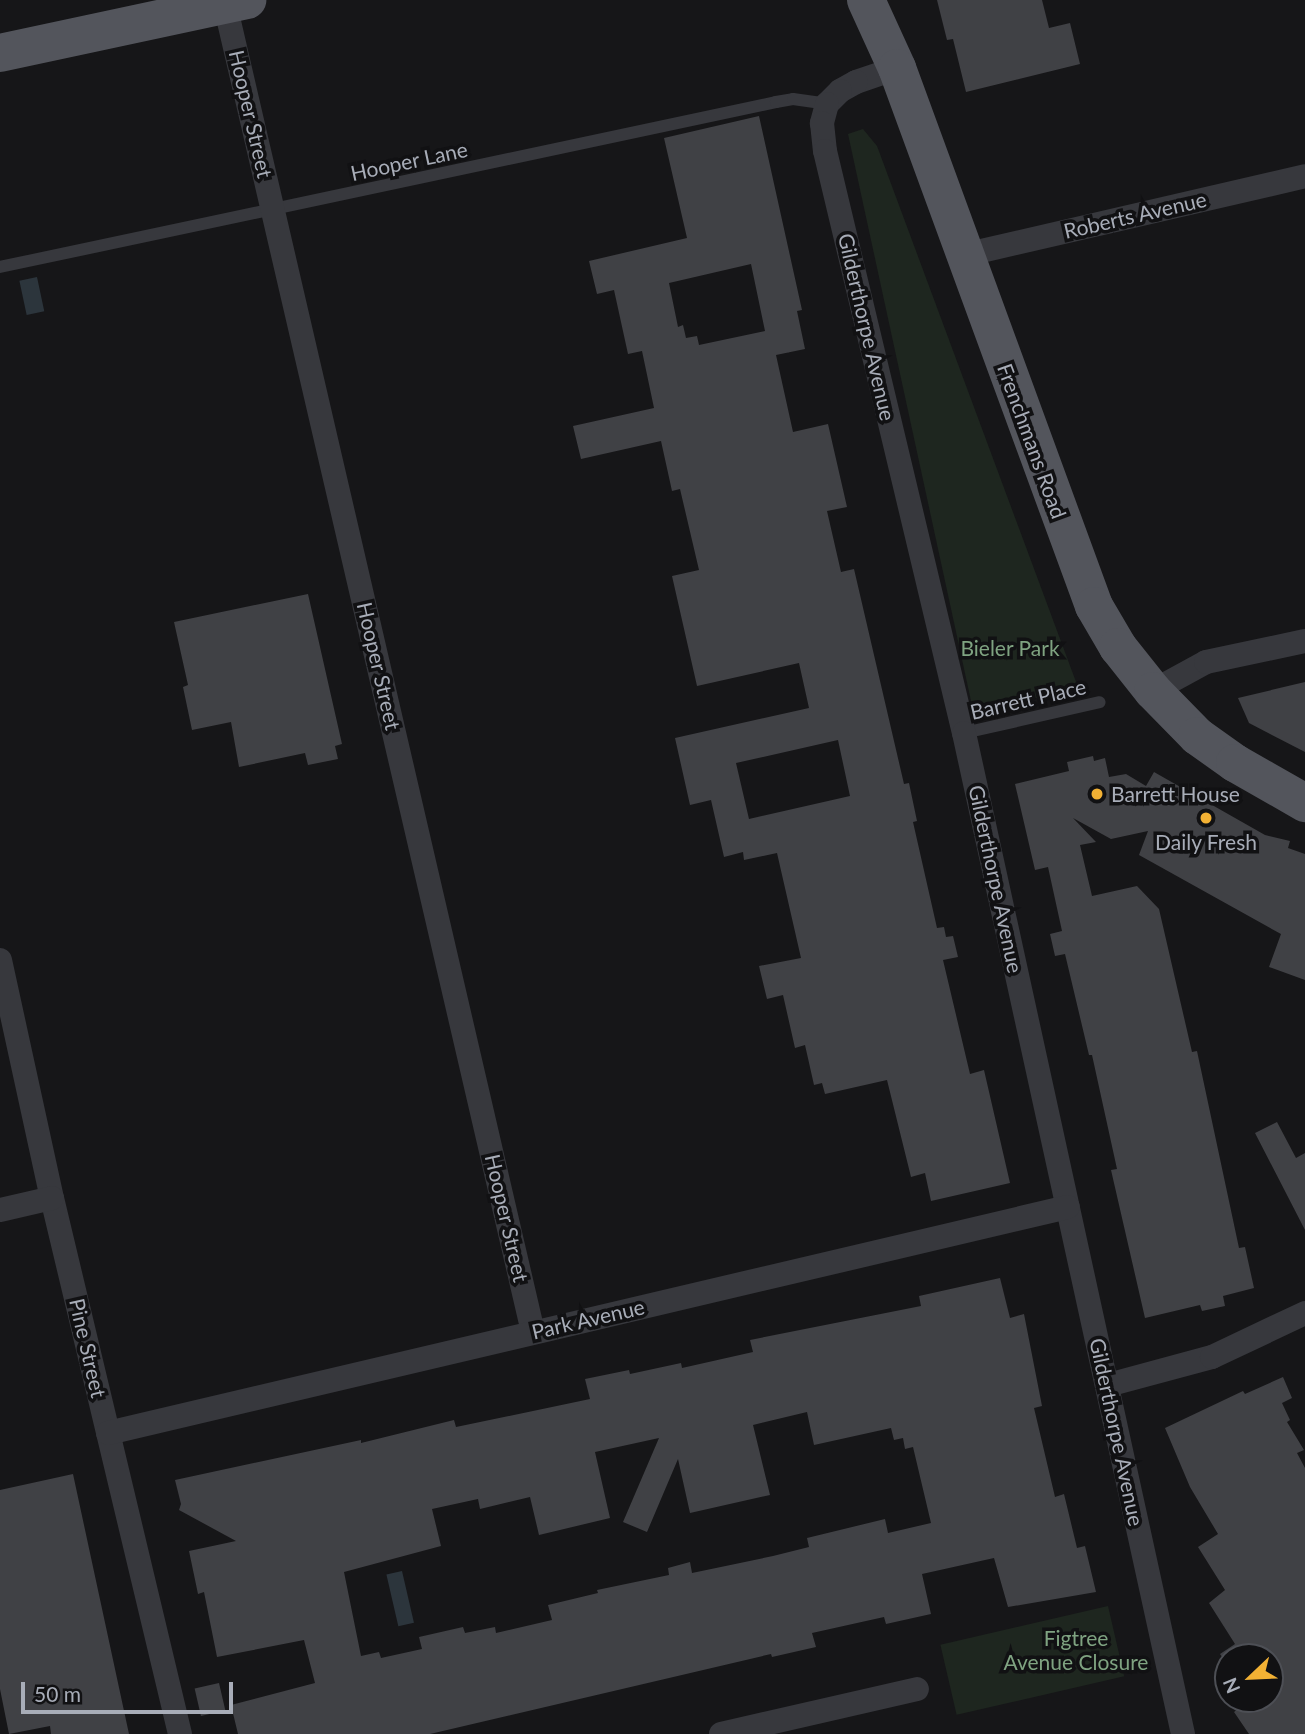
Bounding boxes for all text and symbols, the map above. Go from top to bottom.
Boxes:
street label: Hooper Street [224,47,278,181]
street label: Hooper Lane [348,136,470,186]
street label: Roberts Avenue [1061,186,1209,244]
street label: Gilderthorpe Avenue [833,230,901,424]
street label: Frenchmans Road [992,360,1072,522]
street label: Hooper Street [352,599,406,733]
park label: Bieler Park [960,635,1060,661]
street label: Barrett Place [968,673,1088,725]
place label: Barrett House [1111,781,1240,807]
street label: Gilderthorpe Avenue [964,782,1028,976]
marker: Barrett House [1089,786,1105,802]
marker: Daily Fresh [1198,810,1214,826]
place label: Daily Fresh [1155,829,1257,855]
street label: Hooper Street [480,1151,534,1285]
street label: Park Avenue [529,1294,647,1344]
street label: Pine Street [64,1296,112,1400]
street label: Gilderthorpe Avenue [1085,1335,1149,1529]
park label: Figtree Avenue Closure [1004,1625,1148,1675]
north arrow [1214,1643,1284,1713]
scale bar [24,1668,236,1712]
text: N [1218,1674,1244,1697]
text: 50 m [34,1681,81,1706]

